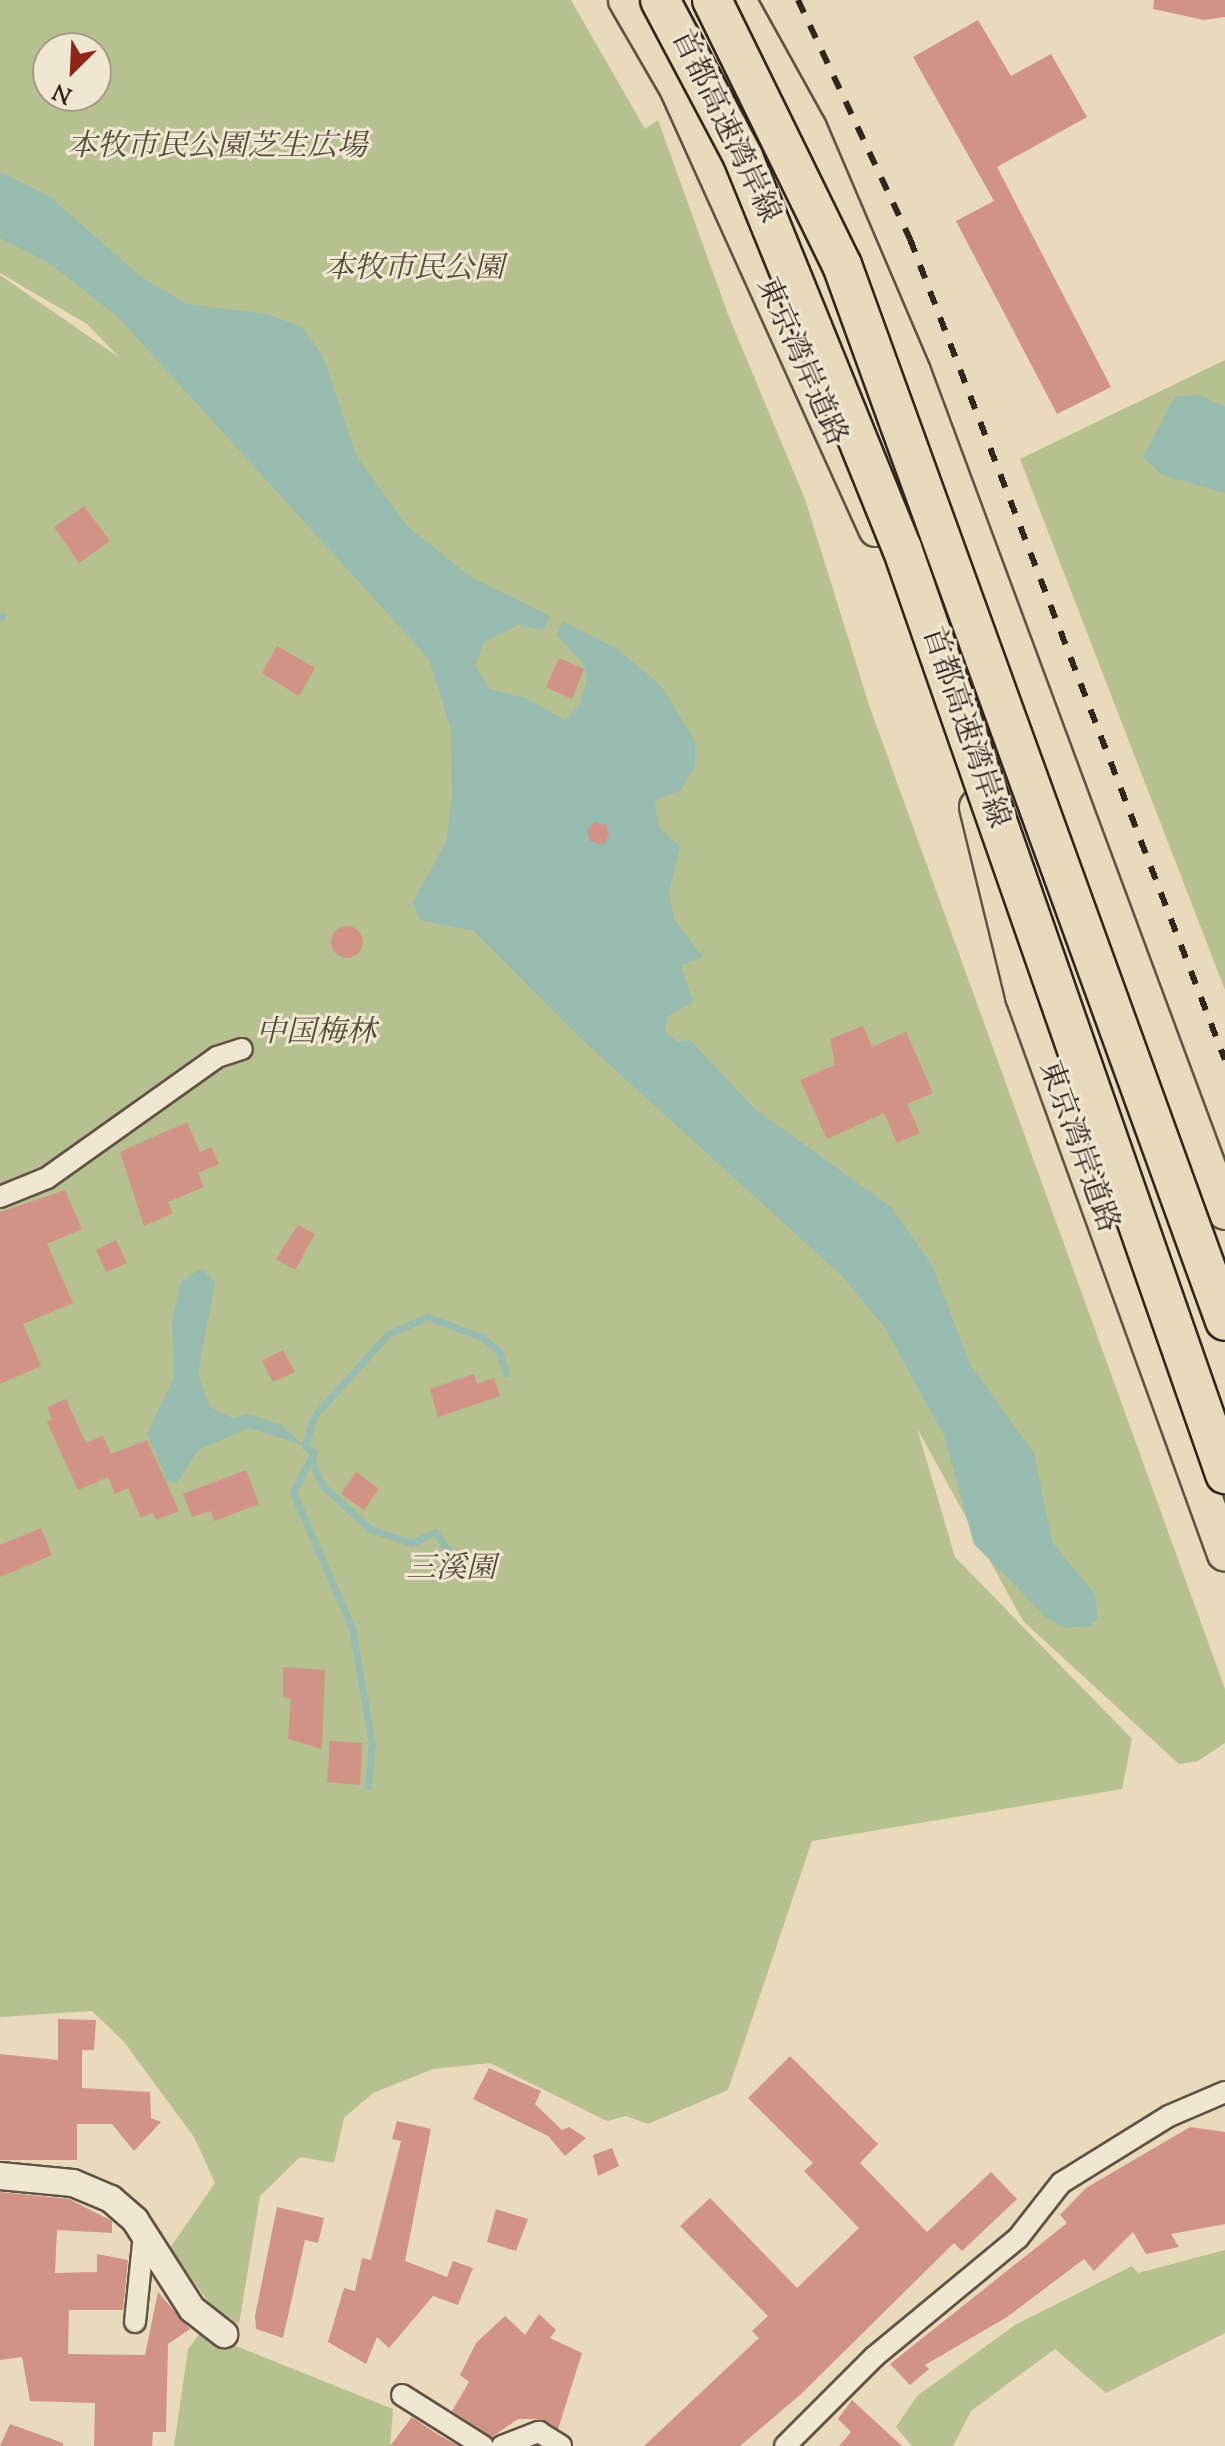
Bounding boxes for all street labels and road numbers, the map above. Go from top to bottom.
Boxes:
street label: 首都高速湾岸線 [662,25,786,229]
street label: 東京湾岸道路 [747,272,853,452]
street label: 首都高速湾岸線 [913,623,1015,833]
street label: 東京湾岸道路 [1029,1056,1125,1238]

